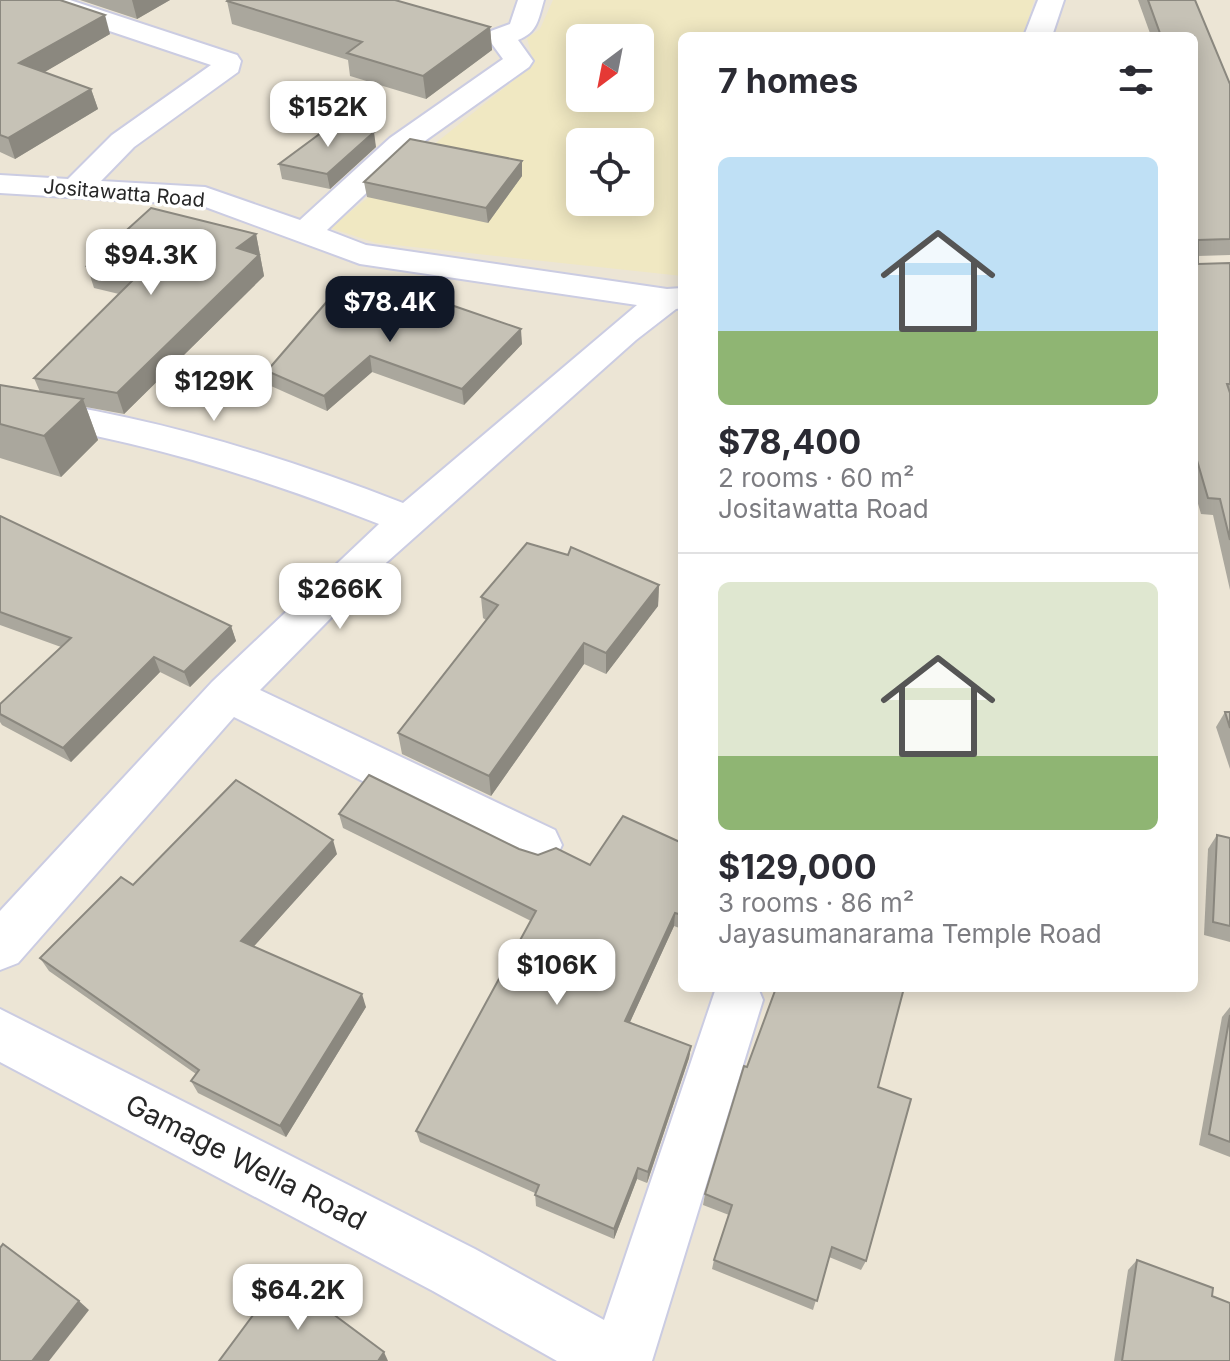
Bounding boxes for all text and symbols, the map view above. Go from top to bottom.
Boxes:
north arrow [566,24,654,112]
map controls [566,24,654,216]
icon: filters [1114,58,1158,102]
text: 7 homes [718,60,858,101]
pin: $152K [272,81,384,149]
text: $152K [288,91,368,122]
button: locate [566,128,654,216]
street label: Jositawatta Road [42,174,206,212]
icon: home [866,209,1010,353]
pin: $94.3K [86,229,216,297]
text: $94.3K [104,239,198,270]
pin: $78.4K [325,276,455,344]
text: $78.4K [343,286,437,317]
pin: $129K [158,355,270,423]
text: $129K [174,365,254,396]
text: $78,400 [718,421,861,462]
text: 2 rooms · 60 m² [718,462,914,493]
text: Jositawatta Road [718,493,929,524]
pin: $266K [284,563,396,631]
text: $266K [297,573,383,604]
icon: home [866,634,1010,778]
text: $129,000 [718,846,877,887]
text: 3 rooms · 86 m² [718,887,914,918]
text: Jayasumanarama Temple Road [718,918,1102,949]
pin: $106K [501,939,613,1007]
text: $106K [516,949,598,980]
street label: Gamage Wella Road [120,1087,372,1237]
pin: $64.2K [233,1264,363,1332]
text: $64.2K [251,1274,345,1305]

